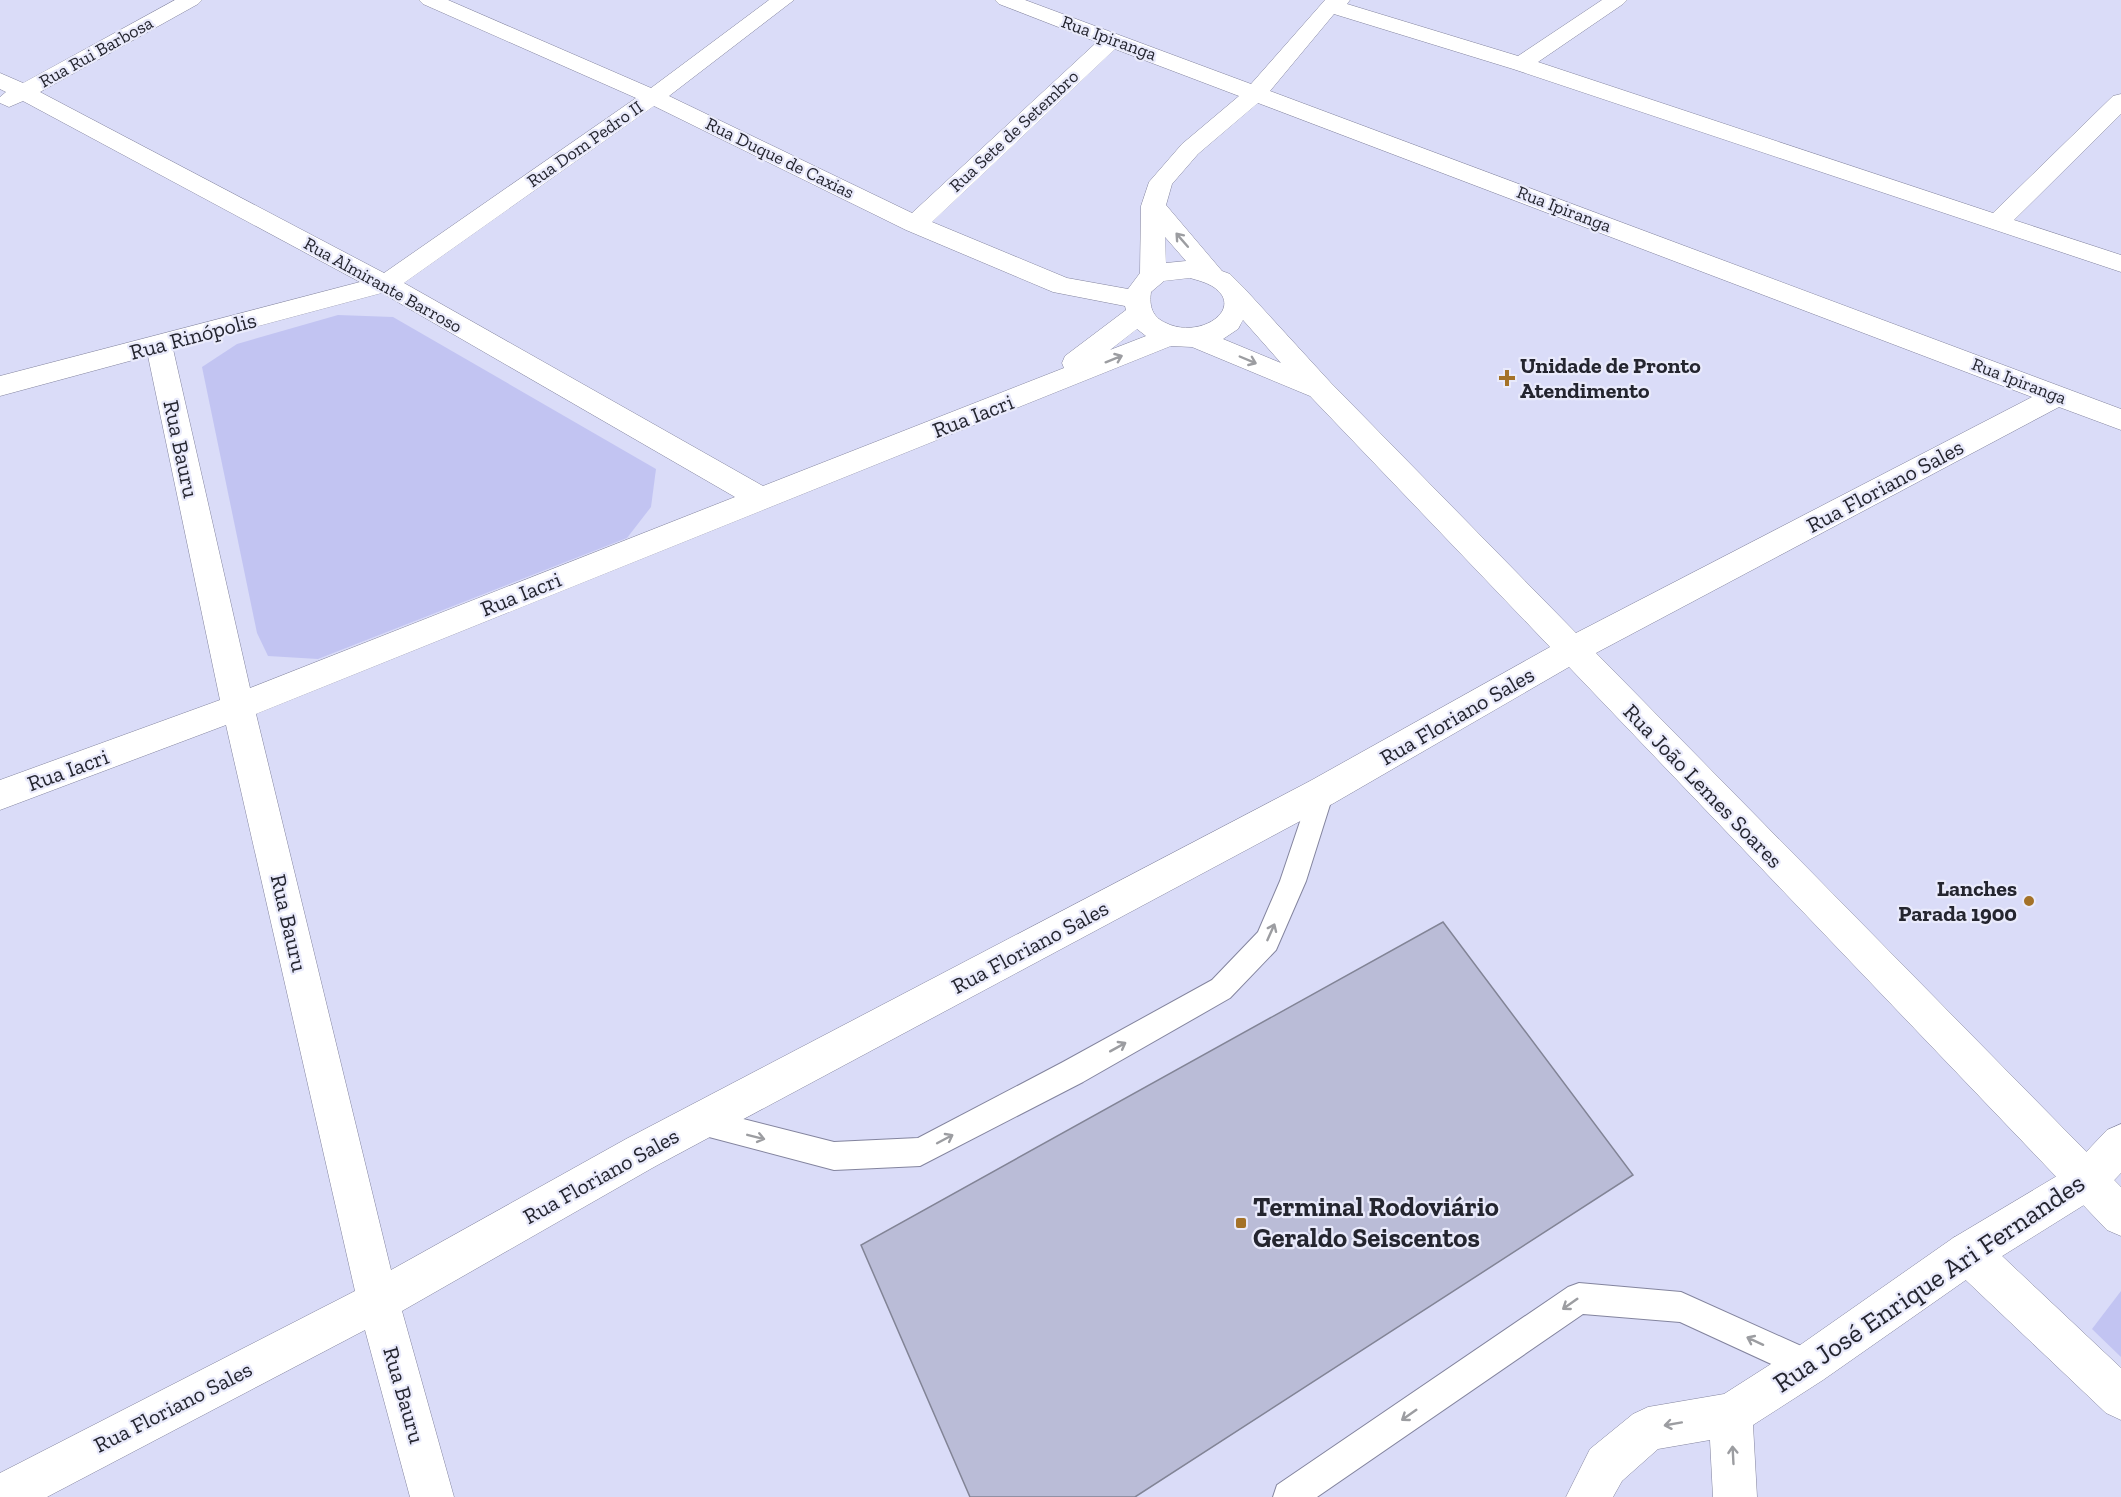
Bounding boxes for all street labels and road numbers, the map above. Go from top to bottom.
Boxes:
street label: Rua Rui Barbosa [35,11,157,92]
street label: Rua Ipiranga [1058,11,1160,65]
street label: Rua Sete de Setembro [945,65,1083,197]
street label: Rua Dom Pedro II [523,96,647,192]
street label: Rua Duque de Caxias [702,112,858,204]
street label: Rua Ipiranga [1514,181,1615,237]
street label: Rua Almirante Barroso [300,232,466,338]
street label: Rua Rinópolis [127,306,259,366]
street label: Rua Ipiranga [1969,353,2070,409]
street label: Rua Iacri [929,388,1017,444]
street label: Rua Bauru [157,398,205,501]
street label: Rua Floriano Sales [1802,433,1968,539]
street label: Rua Iacri [477,566,565,622]
street label: Rua Floriano Sales [1375,661,1539,771]
street label: Rua João Lemes Soares [1618,698,1788,874]
street label: Rua Iacri [24,743,112,797]
street label: Rua Bauru [265,872,313,975]
street label: Rua Floriano Sales [947,894,1113,1000]
street label: Rua Floriano Sales [518,1122,684,1230]
street label: Rua José Enrique Ari Fernandes [1767,1167,2091,1399]
street label: Rua Bauru [377,1344,431,1447]
street label: Rua Floriano Sales [89,1355,257,1459]

